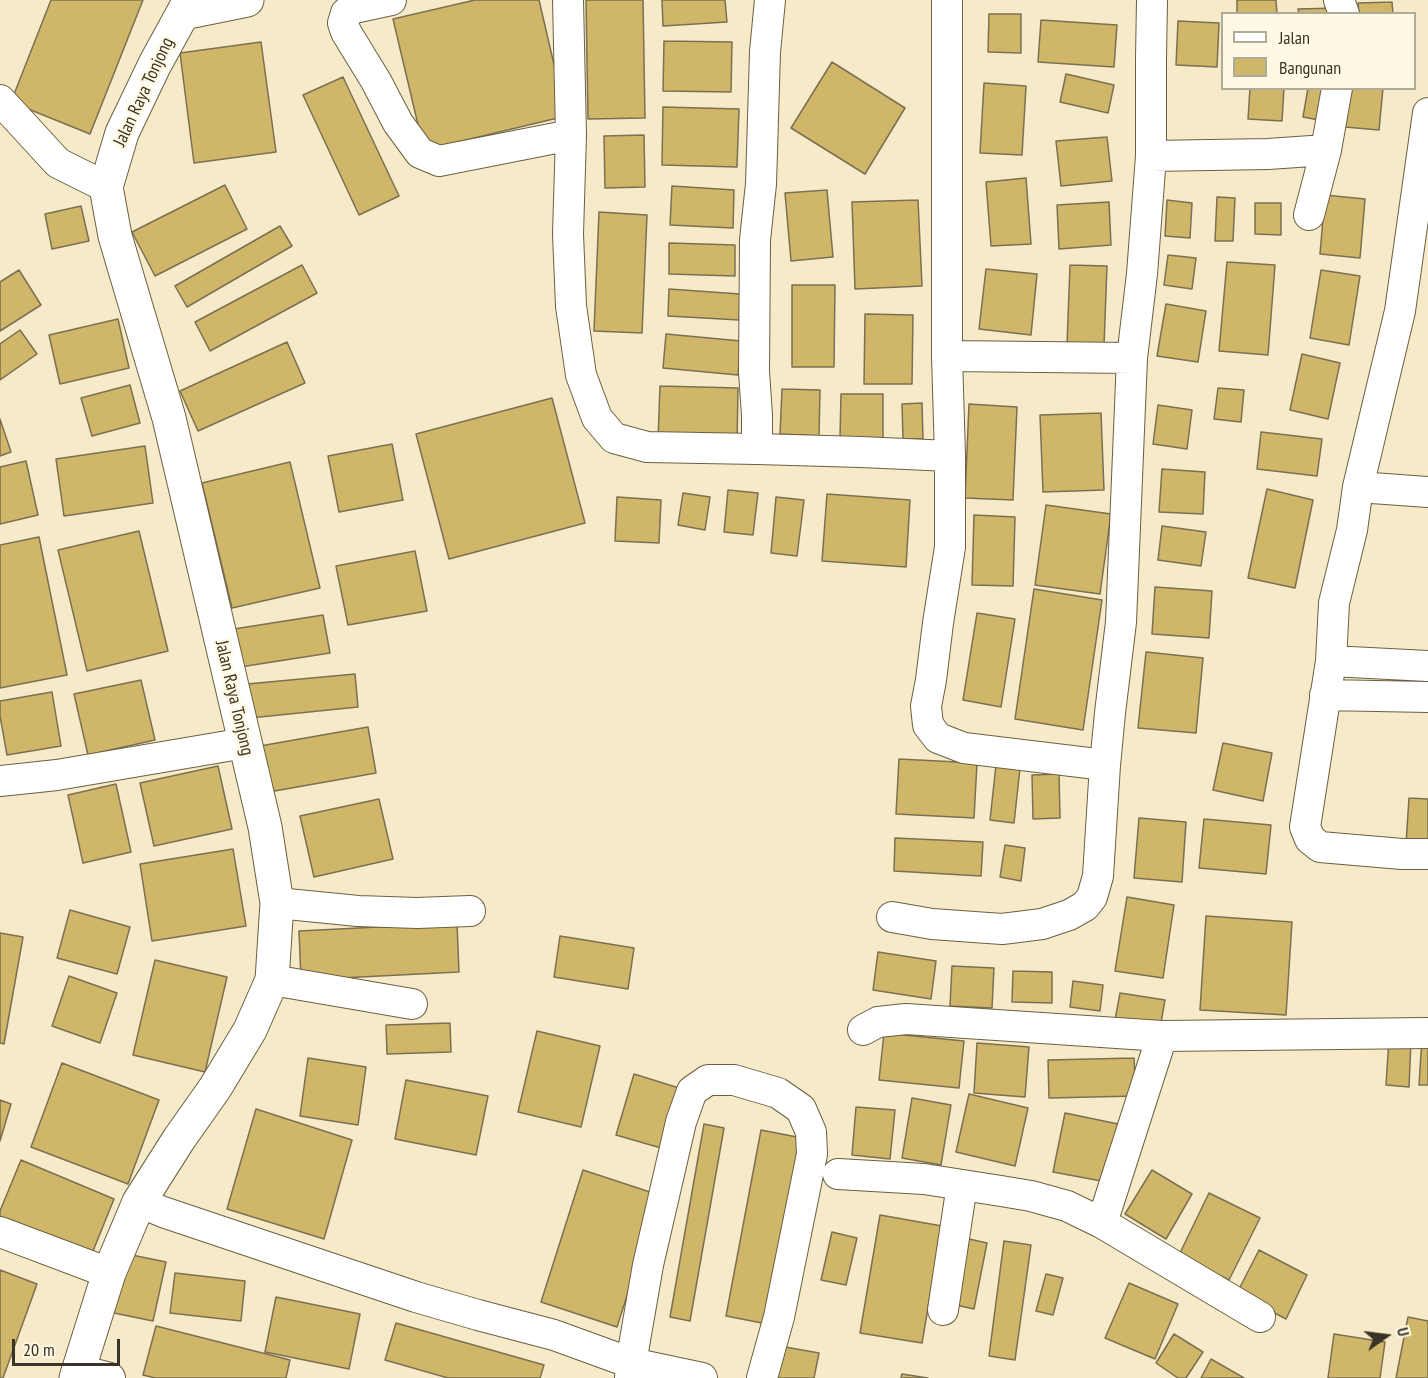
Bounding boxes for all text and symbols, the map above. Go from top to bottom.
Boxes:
legend [1221,12,1416,90]
text: Jalan [1279,26,1310,49]
street label: Jalan Raya Tonjong [109,34,179,150]
text: Bangunan [1279,56,1341,79]
street label: Jalan Raya Tonjong [210,638,258,758]
north arrow [1356,1306,1416,1366]
text: U [1393,1325,1414,1338]
scale bar [15,1327,123,1365]
text: 20 m [23,1338,55,1361]

